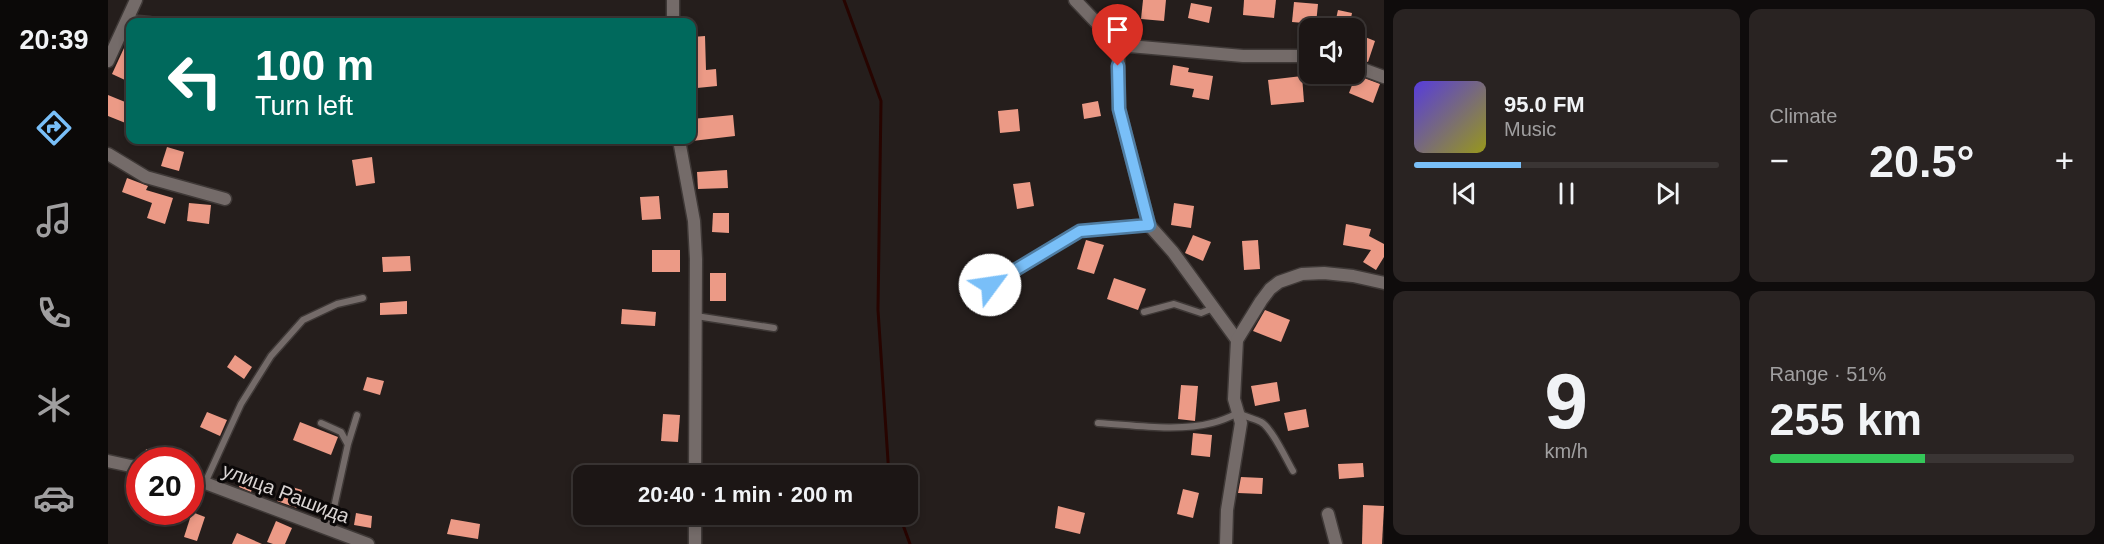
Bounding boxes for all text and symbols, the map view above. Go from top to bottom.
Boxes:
pin [1092,4,1143,66]
icon: arrive [1101,13,1134,46]
map controls [1299,18,1365,84]
button: sound [1299,18,1365,84]
text: 20:39 [19,25,89,55]
icon: left [156,42,234,120]
text: 100 m [255,42,374,89]
text: Turn left [255,91,353,121]
text: 95.0 FM [1504,92,1585,117]
text: Climate [1770,105,1837,127]
icon: directions [33,107,75,149]
text: Music [1504,118,1556,140]
text: 20.5° [1869,136,1975,187]
text: − [1770,142,1789,179]
text: + [2055,142,2074,179]
icon: previous [1448,177,1481,210]
icon: pause [1550,177,1583,210]
icon: next [1651,177,1684,210]
icon: music [33,199,75,241]
position arrow [958,253,1022,317]
icon: phone [33,292,75,334]
text: 9 [1545,357,1588,445]
text: Range · 51% [1770,363,1886,385]
icon: climate [33,384,75,426]
text: 255 km [1770,394,1922,445]
text: km/h [1545,440,1588,462]
speed limit sign: 20 [126,447,204,525]
street label: улица Рашида [219,459,353,528]
icon: car [33,477,75,519]
text: 20:40 · 1 min · 200 m [638,482,853,507]

